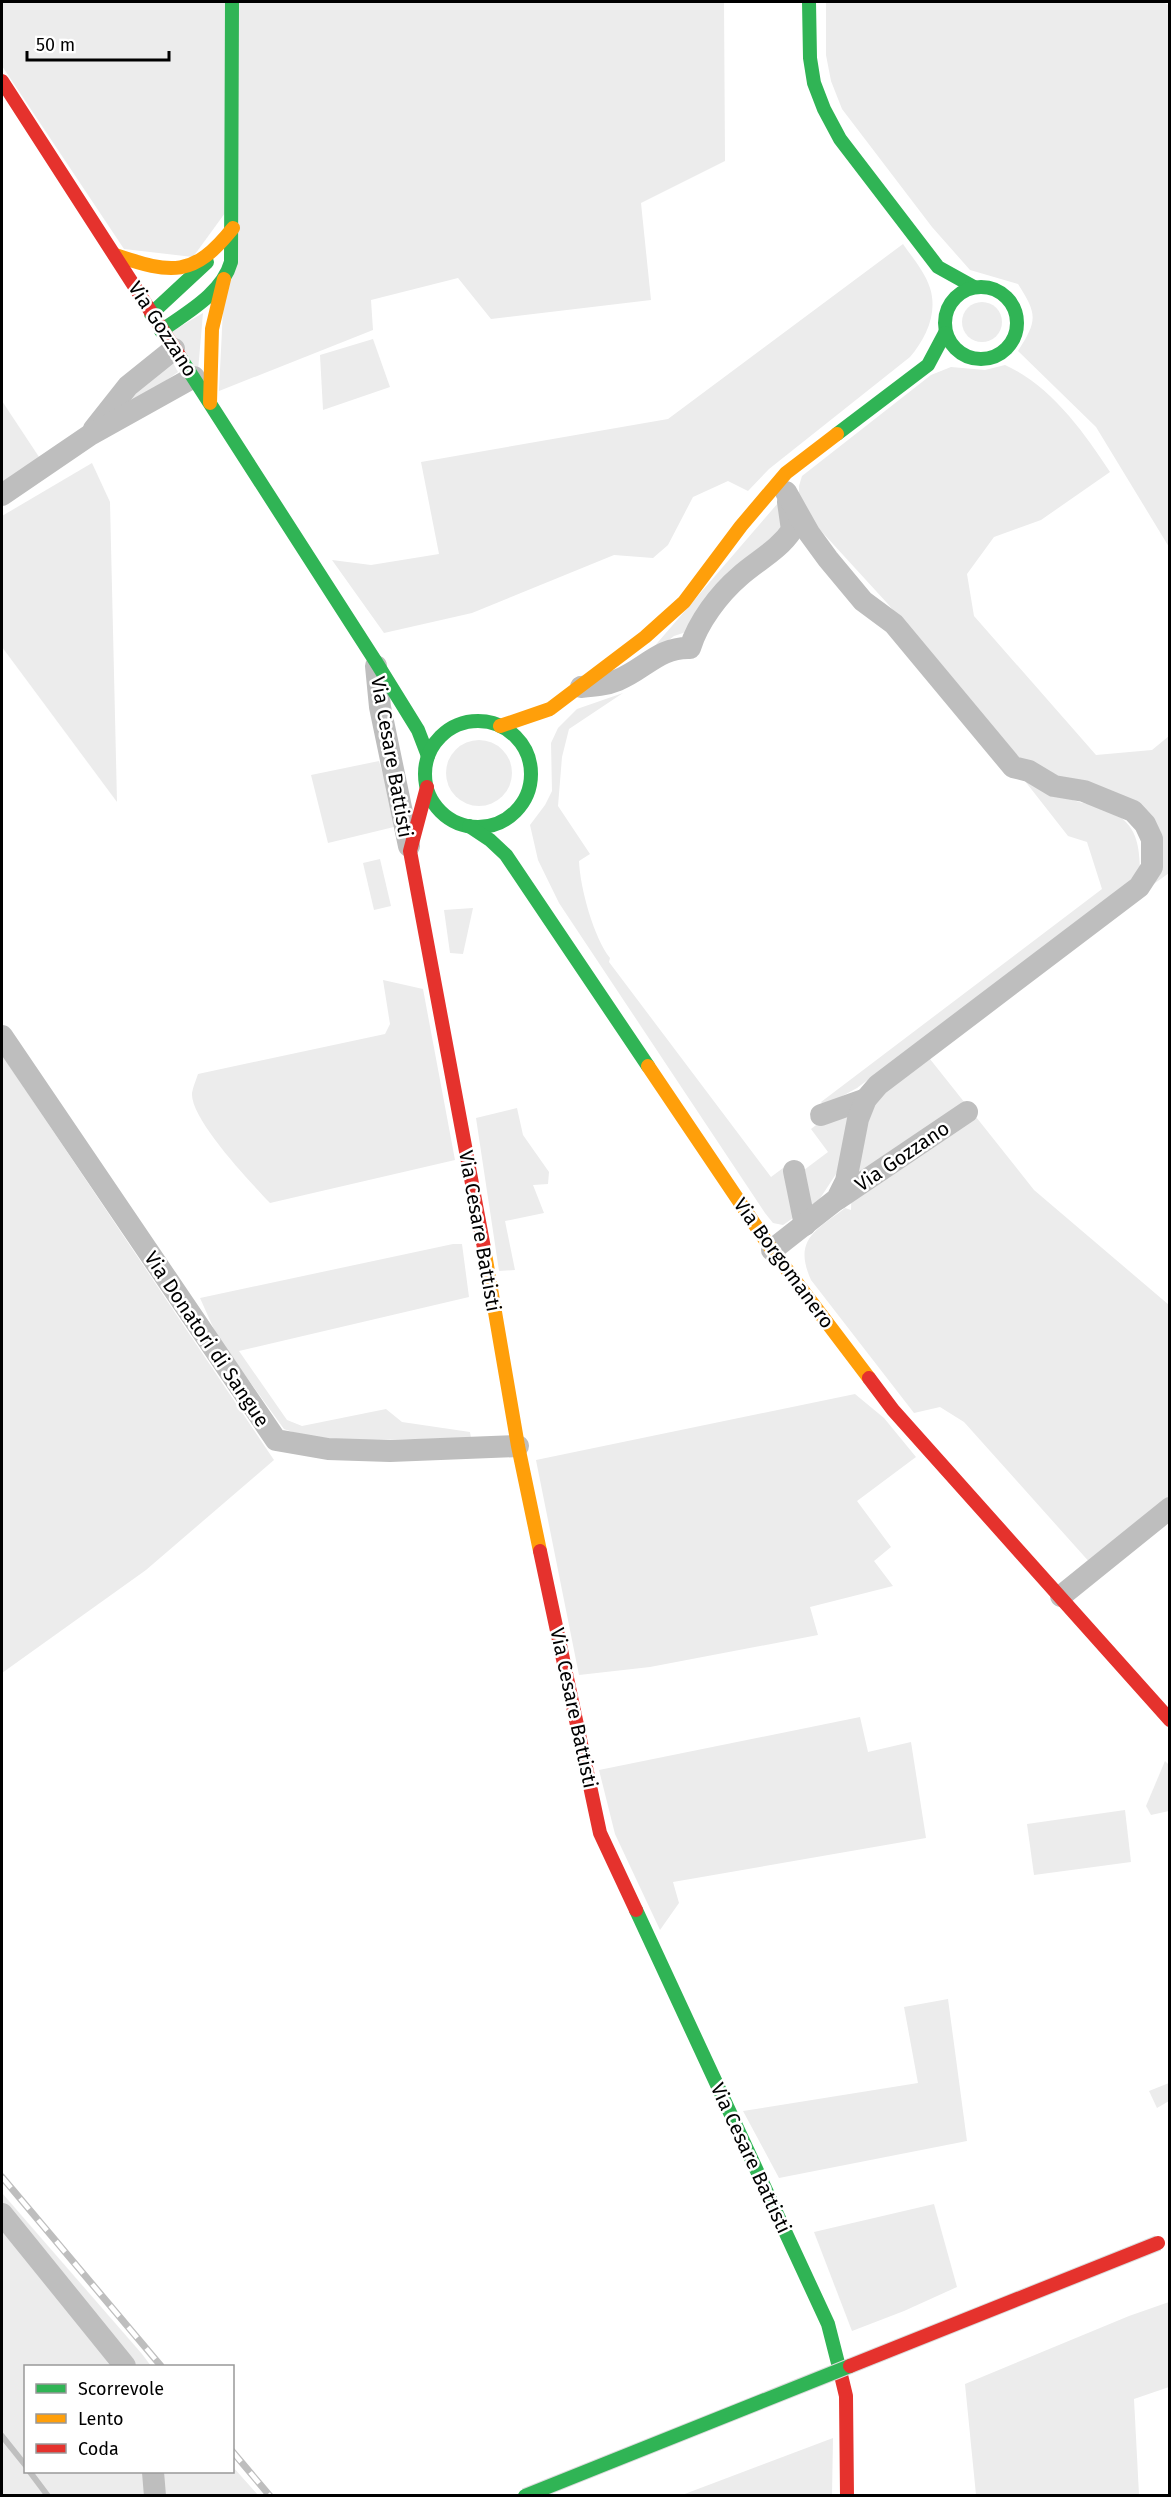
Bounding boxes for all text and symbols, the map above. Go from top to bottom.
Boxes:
scale bar [27,24,170,62]
text: 50 m [36,34,75,56]
street label: Via Gozzano [123,277,203,381]
street label: Via Cesare Battisti [366,675,418,839]
street label: Via Gozzano [850,1116,954,1196]
street label: Via Cesare Battisti [454,1149,506,1313]
street label: Via Borgomanero [729,1193,839,1333]
street label: Via Donatori di Sangue [139,1247,275,1431]
street label: Via Cesare Battisti [545,1626,603,1790]
street label: Via Cesare Battisti [706,2079,796,2237]
legend [24,2365,234,2473]
text: Scorrevole [78,2378,164,2400]
text: Lento [78,2408,124,2430]
text: Coda [78,2438,119,2460]

